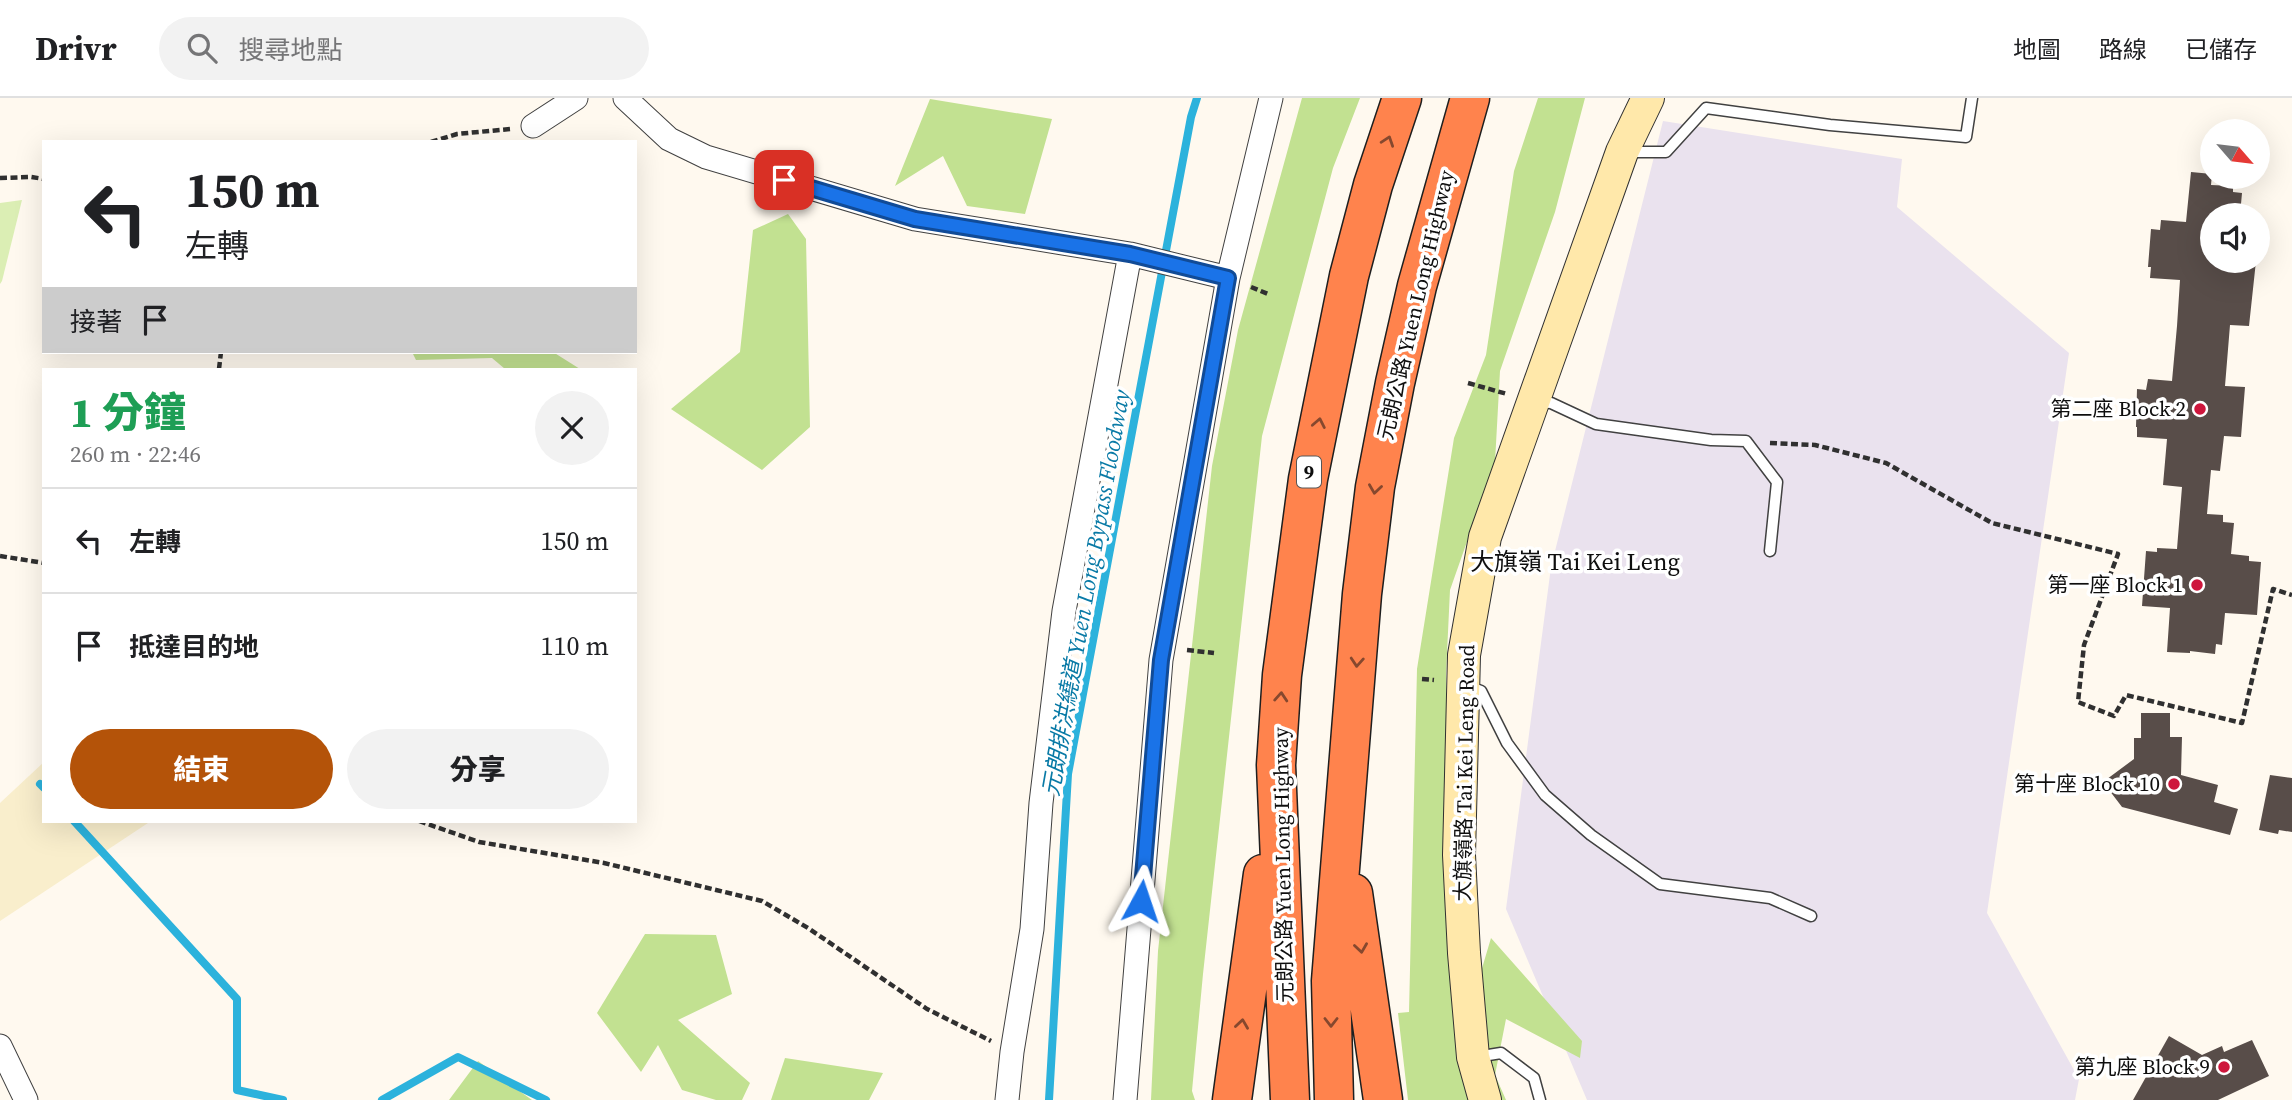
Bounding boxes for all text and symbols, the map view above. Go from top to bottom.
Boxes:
search box [159,17,649,80]
text: Drivr [35,26,117,71]
icon: search [183,29,221,67]
text: 搜尋地點 [239,32,343,68]
text: 地圖 [2013,33,2061,66]
text: 路線 [2099,33,2147,66]
text: 已儲存 [2185,33,2257,66]
north arrow [2200,119,2270,189]
map controls [2200,119,2270,273]
one-way arrow [1380,136,1394,148]
pin [754,150,814,210]
text: 150 m [185,156,320,223]
icon: arrive [765,161,803,199]
street label: 元朗公路 Yuen Long Highway [1370,167,1461,443]
icon: left [70,168,161,259]
button: sound [2200,203,2270,273]
text: 左轉 [185,224,249,268]
icon: arrive [136,301,174,339]
text: 接著 [70,304,122,340]
text: 1 分鐘 [70,383,186,441]
water label: 元朗排洪繞道 Yuen Long Bypass Floodway [1034,386,1138,799]
button: close [535,391,609,465]
place label: 第二座 Block 2 [2050,394,2186,423]
marker: 第二座 Block 2 [2192,401,2208,417]
one-way arrow [1310,417,1325,429]
text: 260 m · 22:46 [70,438,201,470]
road number: 9 [1297,456,1321,488]
one-way arrow [1367,483,1382,495]
icon: left [70,522,108,560]
text: 150 m [541,523,609,559]
text: 左轉 [129,524,181,560]
district label: 大旗嶺 Tai Kei Leng [1470,545,1680,578]
place label: 第一座 Block 1 [2047,570,2183,599]
marker: 第一座 Block 1 [2189,577,2205,593]
icon: arrive [70,627,108,665]
text: 110 m [541,628,609,664]
text: 抵達目的地 [129,629,259,665]
street label: 大旗嶺路 Tai Kei Leng Road [1448,644,1481,902]
one-way arrow [1350,656,1365,667]
one-way arrow [1273,691,1288,702]
street label: 元朗公路 Yuen Long Highway [1266,727,1299,1003]
button: 結束 [70,729,333,809]
button: 分享 [347,729,609,809]
place label: 第十座 Block 10 [2014,769,2160,798]
marker: 第十座 Block 10 [2166,776,2182,792]
position arrow [1104,864,1178,938]
one-way arrow [1353,942,1368,954]
one-way arrow [1234,1018,1249,1029]
one-way arrow [1323,1018,1339,1028]
place label: 第九座 Block 9 [2074,1052,2210,1081]
marker: 第九座 Block 9 [2216,1059,2232,1075]

